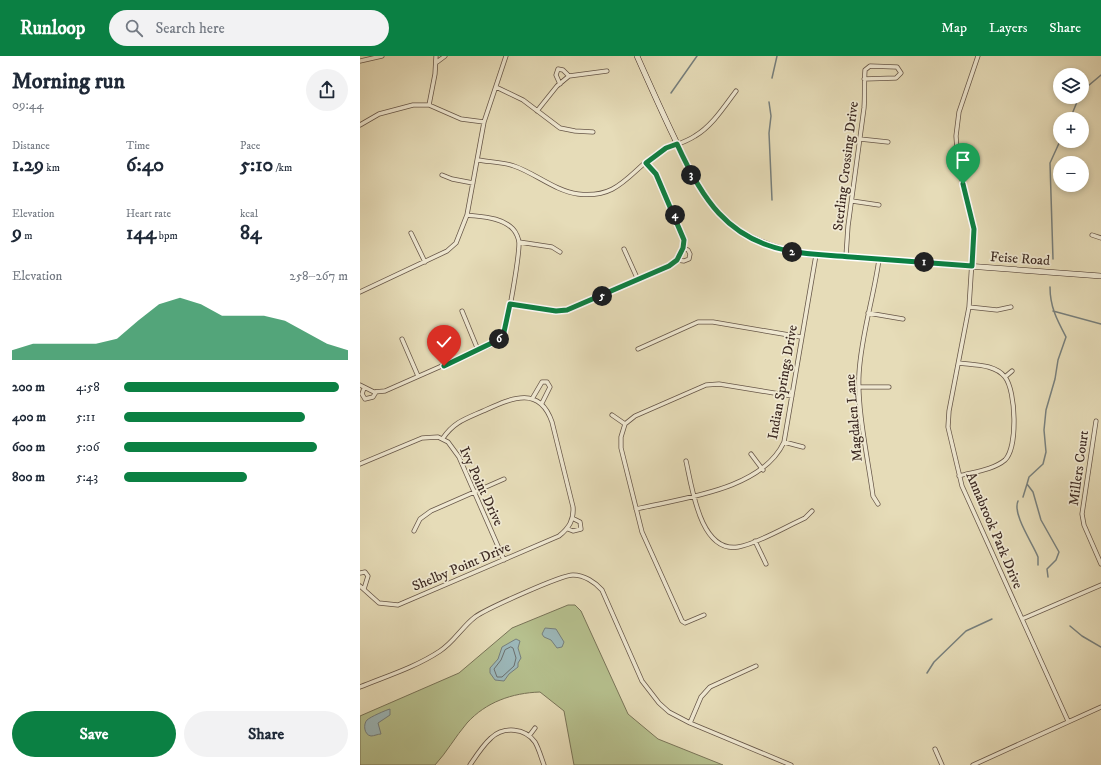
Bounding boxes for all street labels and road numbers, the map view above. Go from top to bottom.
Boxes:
street label: Sterling Crossing Drive [829,100,863,232]
street label: Feise Road [989,248,1051,270]
street label: Indian Springs Drive [764,323,802,441]
street label: Magdalen Lane [841,373,867,462]
street label: Millers Court [1065,429,1093,507]
street label: Ivy Point Drive [455,444,507,529]
street label: Annabrook Park Drive [961,469,1027,592]
street label: Shelby Point Drive [410,538,513,596]

